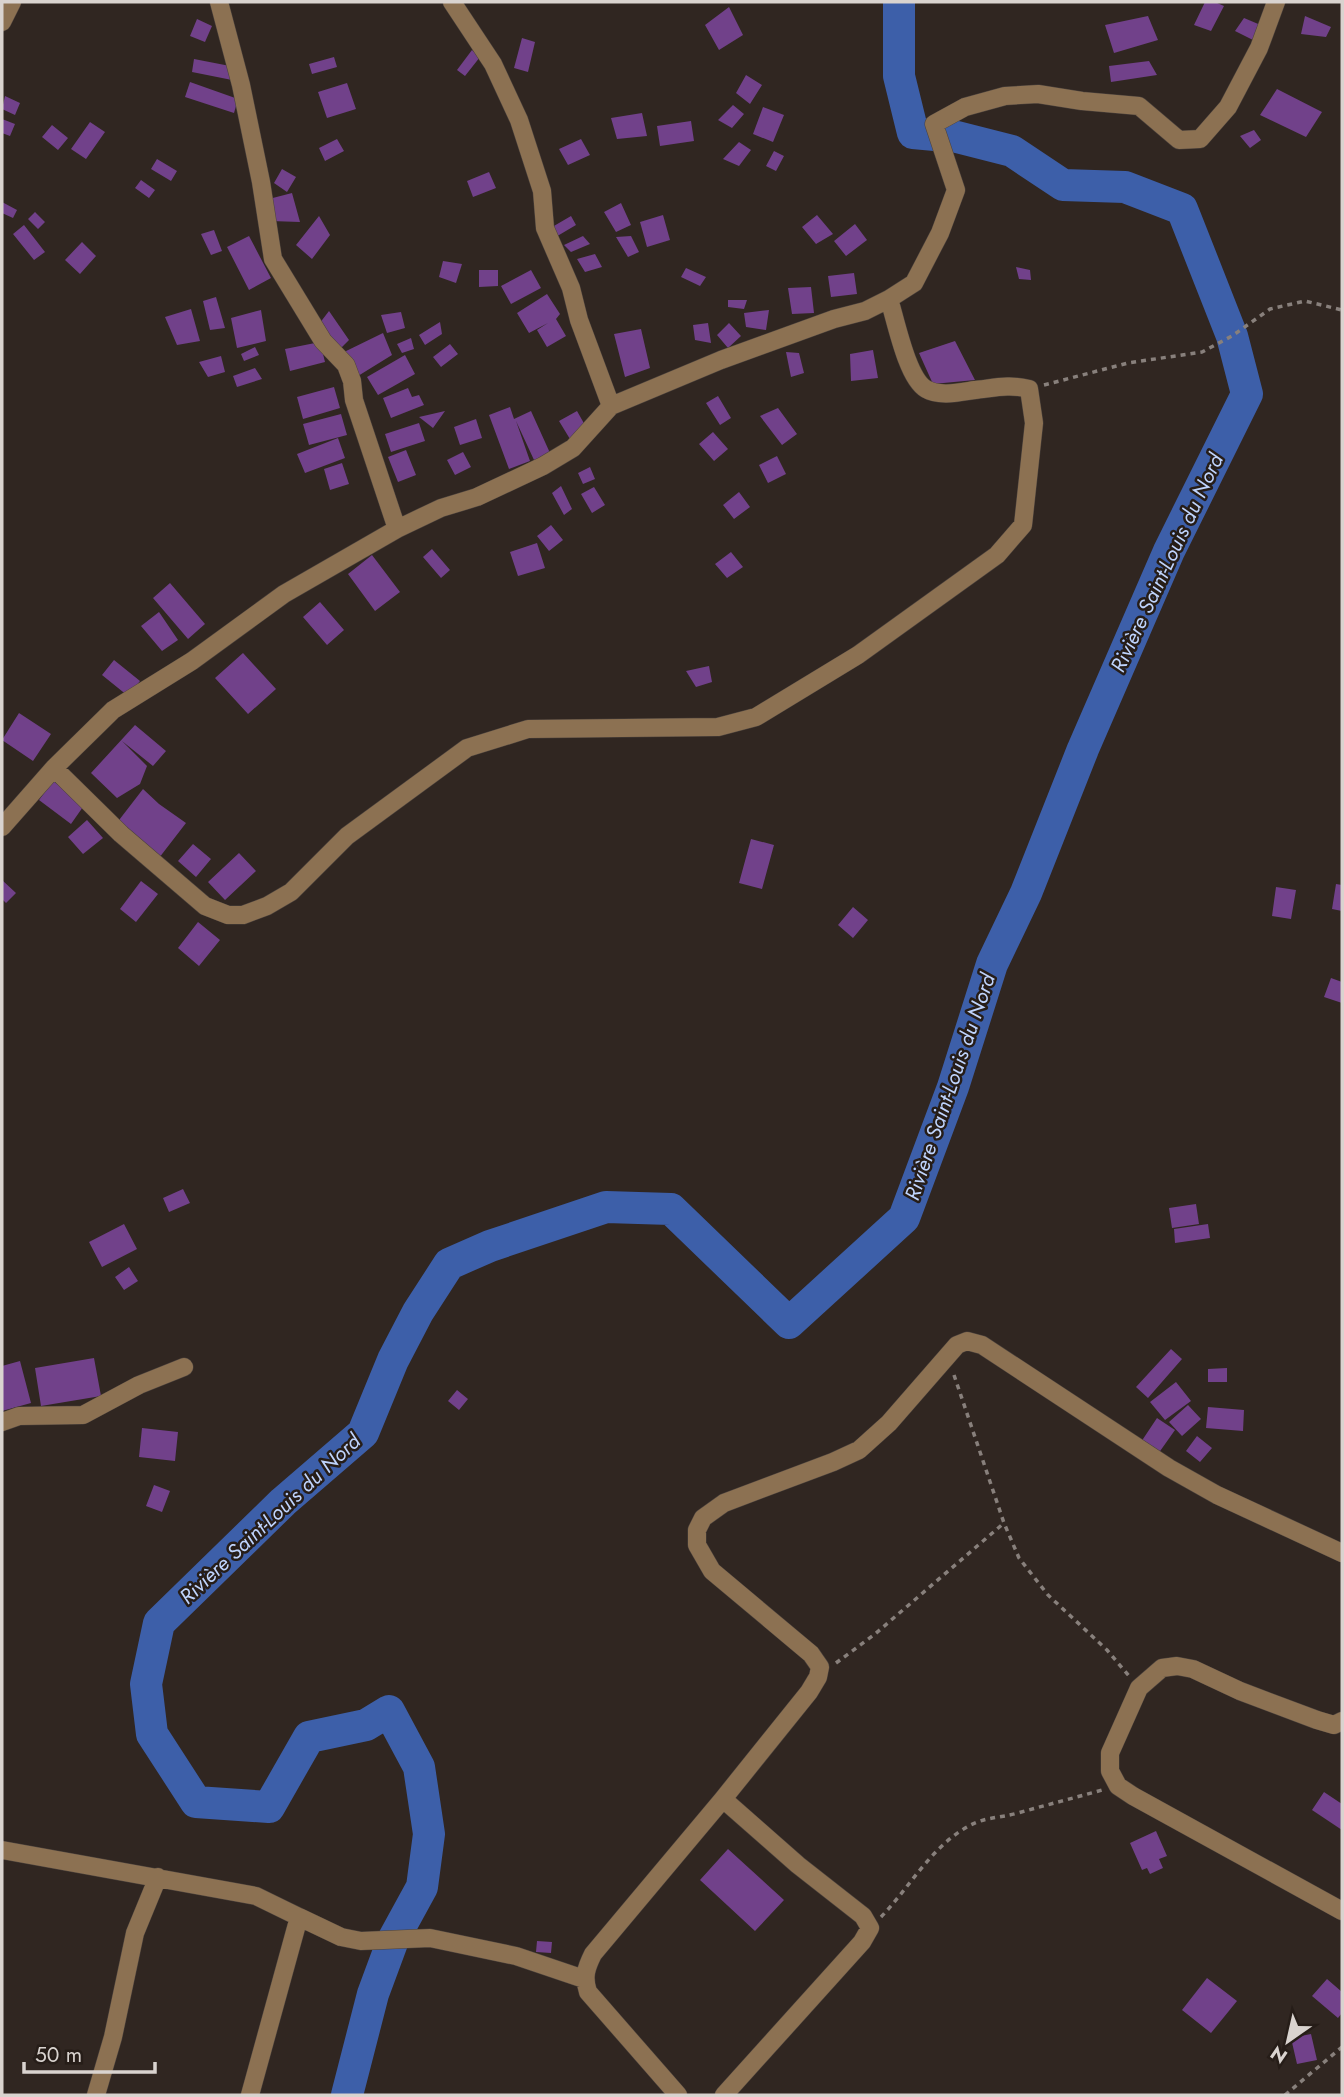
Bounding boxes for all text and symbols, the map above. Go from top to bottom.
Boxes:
water label: Rivière Saint-Louis du Nord [1103,448,1231,677]
water label: Rivière Saint-Louis du Nord [897,968,1003,1204]
water label: Rivière Saint-Louis du Nord [173,1426,368,1611]
north arrow [1253,2006,1323,2076]
scale bar [24,2030,156,2074]
text: N [1265,2039,1293,2070]
text: 50 m [35,2040,82,2070]

